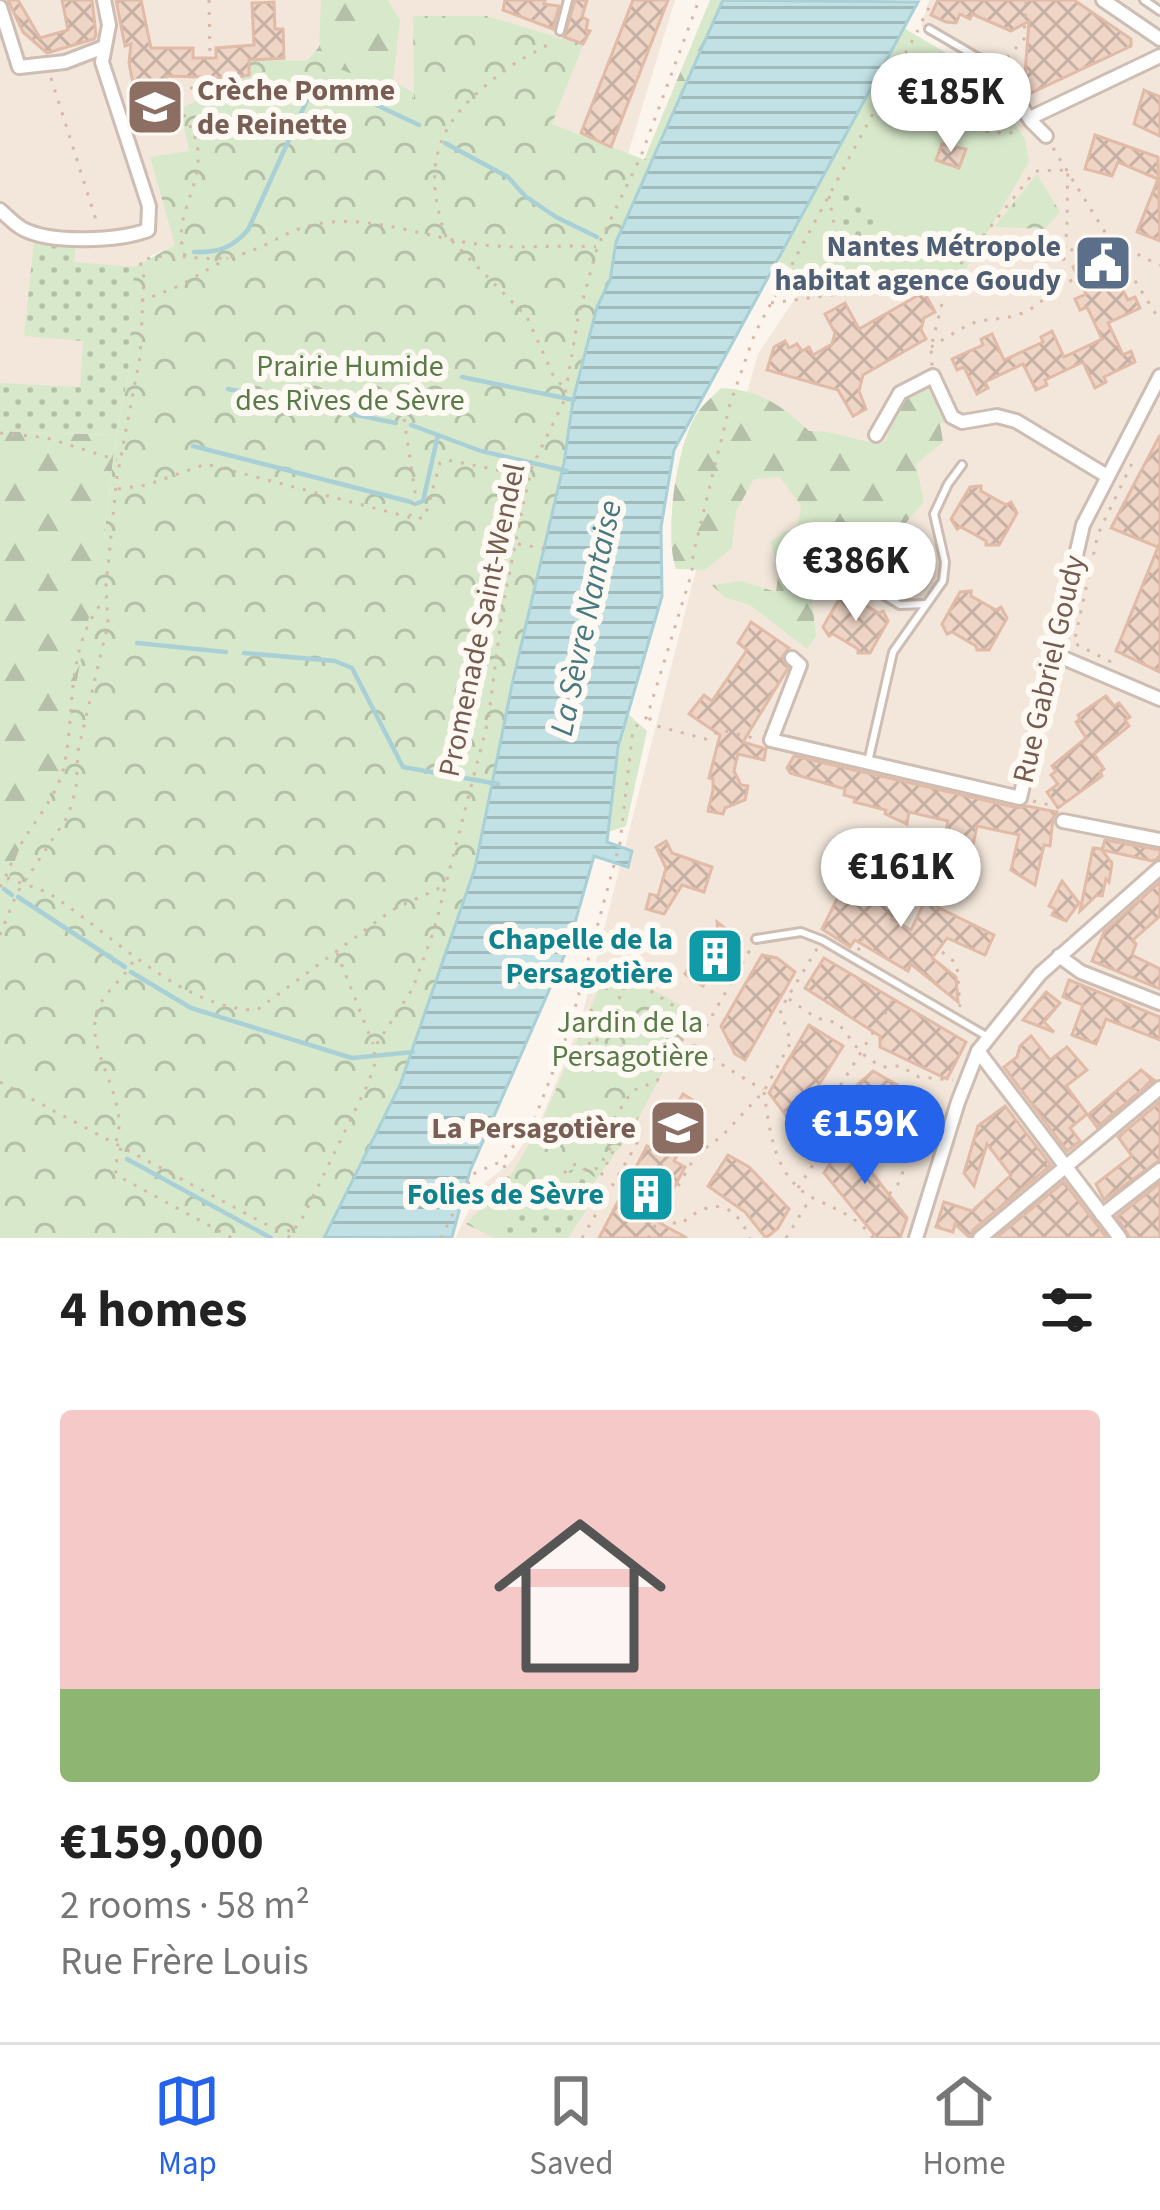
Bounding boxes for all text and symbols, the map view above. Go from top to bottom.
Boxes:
pin: €185K [867,53,1035,155]
text: €185K [898,64,1004,120]
place label: Crèche Pomme de Reinette [197,69,395,146]
school or university icon: Crèche Pomme de Reinette [124,76,186,138]
place label: Nantes Métropole habitat agence Goudy [775,225,1061,302]
public building icon: Nantes Métropole habitat agence Goudy [1072,232,1134,294]
park label: Prairie Humide des Rives de Sèvre [235,345,465,422]
street label: Promenade Saint-Wendel [428,459,536,781]
water label: La Sèvre Nantaise [538,496,634,740]
pin: €386K [772,522,940,624]
text: €386K [803,533,909,589]
street label: Rue Gabriel Goudy [1002,551,1096,787]
pin: €161K [817,828,985,930]
text: €161K [848,839,954,895]
place label: Chapelle de la Persagotière [488,918,673,995]
building icon: Chapelle de la Persagotière [684,925,746,987]
park label: Jardin de la Persagotière [552,1001,708,1078]
pin: €159K [781,1085,949,1187]
text: €159K [812,1096,918,1152]
school or university icon: La Persagotière [647,1097,709,1159]
place label: La Persagotière [431,1107,636,1150]
building icon: Folies de Sèvre [615,1163,677,1225]
place label: Folies de Sèvre [407,1173,604,1216]
text: 4 homes [60,1274,247,1346]
icon: filters [1034,1277,1100,1343]
icon: home [472,1488,688,1704]
text: €159,000 [60,1806,264,1878]
text: 2 rooms · 58 m² [60,1878,310,1934]
text: Rue Frère Louis [60,1934,309,1990]
tab: Map [154,2068,220,2187]
tab: Saved [529,2068,614,2187]
tab: Home [922,2068,1006,2187]

